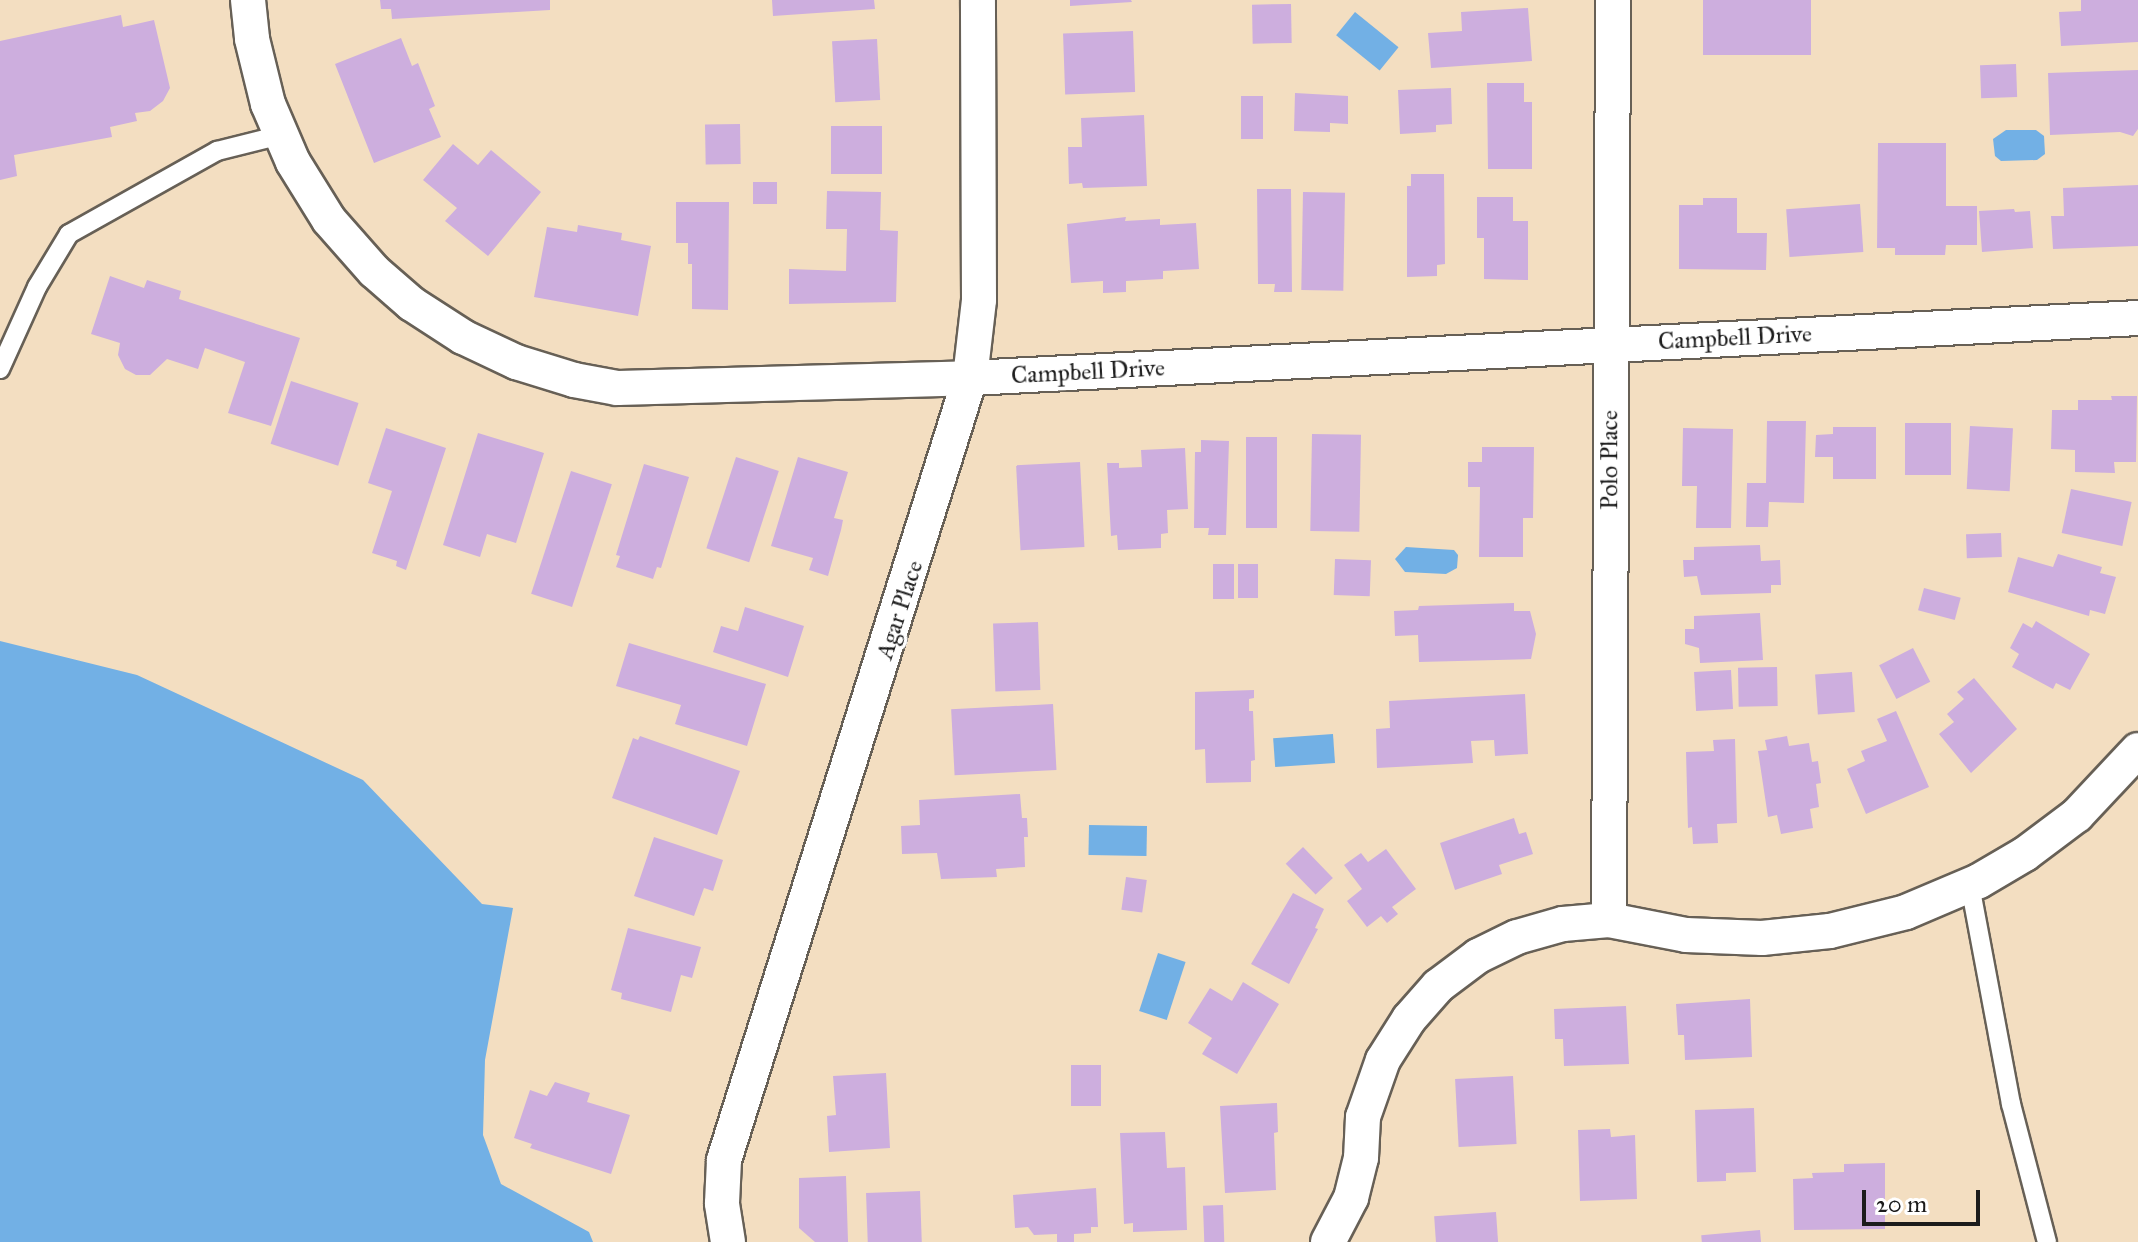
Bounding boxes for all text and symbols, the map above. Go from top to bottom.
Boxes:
street label: Campbell Drive [1657,320,1813,356]
street label: Campbell Drive [1010,354,1166,390]
street label: Polo Place [1596,410,1624,510]
street label: Agar Place [871,557,929,663]
scale bar [1866,1174,1984,1224]
text: 20 m [1876,1189,1927,1219]

